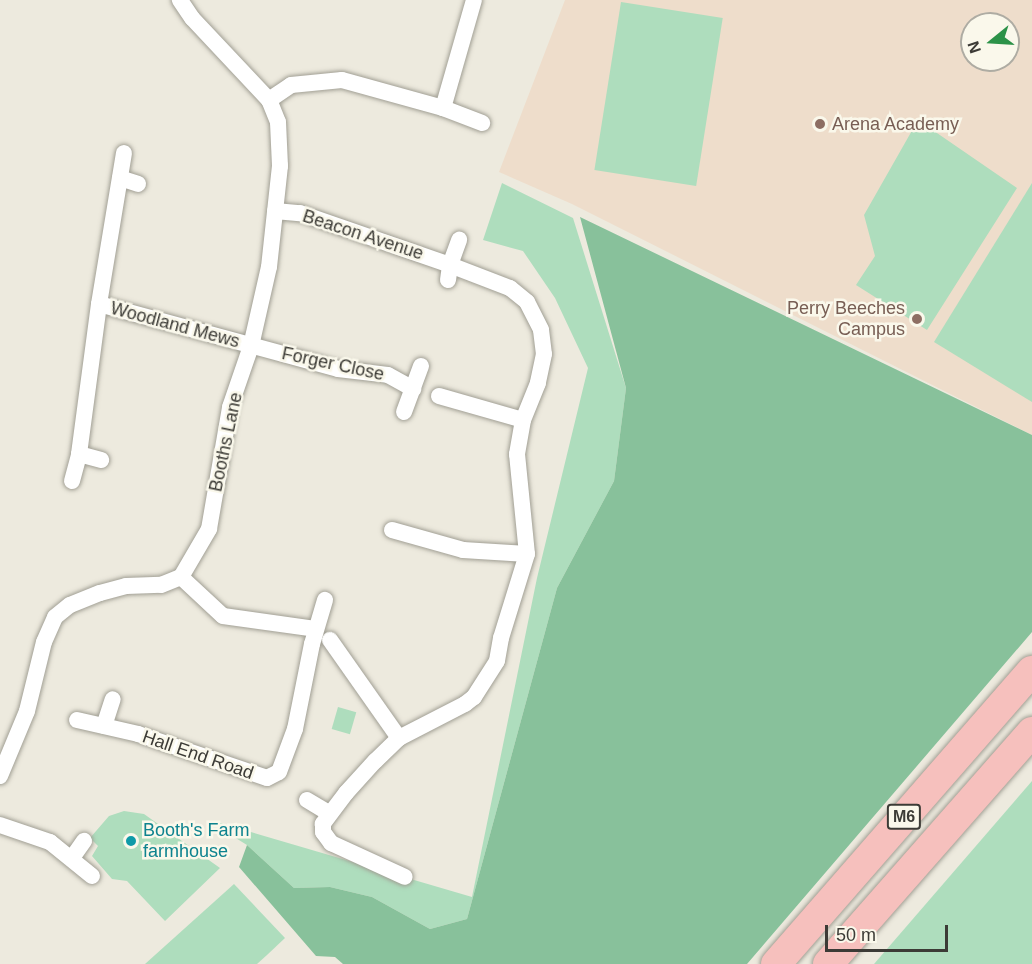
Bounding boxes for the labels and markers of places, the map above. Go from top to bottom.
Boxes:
place label: Arena Academy [832,113,960,135]
marker: Arena Academy [813,117,827,131]
place label: Perry Beeches Campus [787,298,905,340]
marker: Perry Beeches Campus [910,312,924,326]
place label: Booth's Farm farmhouse [143,820,249,862]
marker: Booth's Farm farmhouse [124,834,138,848]

